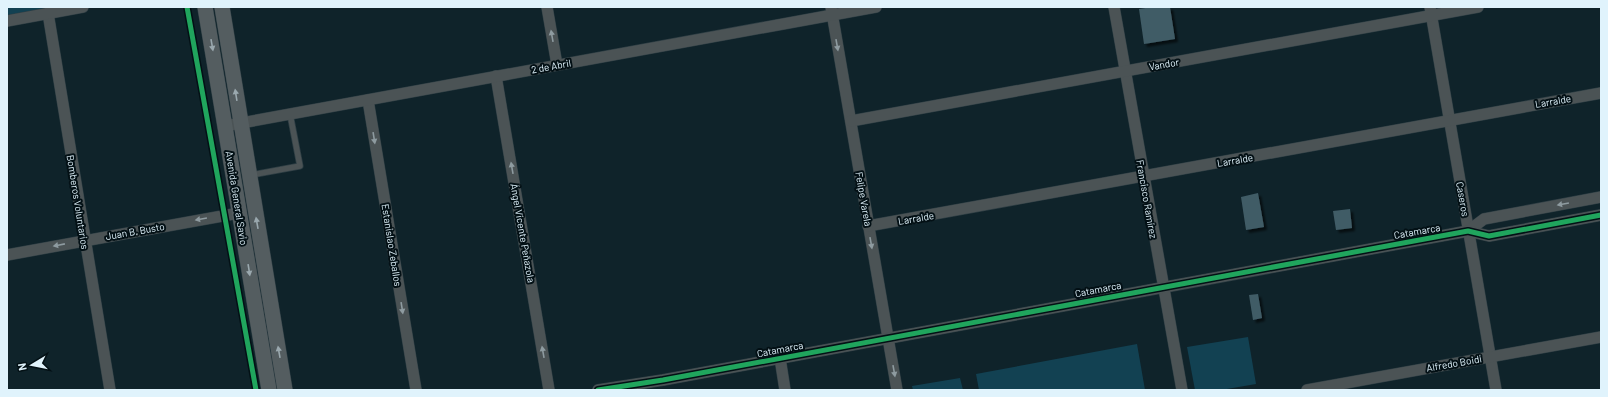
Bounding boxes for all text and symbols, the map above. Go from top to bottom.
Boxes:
one-way arrow [549,30,555,42]
one-way arrow [209,39,215,52]
one-way arrow [835,39,841,52]
street label: Vandor [1148,55,1180,73]
street label: 2 de Abril [530,57,572,75]
one-way arrow [233,89,239,101]
street label: Larralde [1534,92,1572,110]
one-way arrow [371,132,377,144]
street label: Avenida General Savio [224,150,250,246]
street label: Larralde [1216,151,1254,169]
street label: Bomberos Voluntarios [65,154,91,250]
street label: Francisco Ramírez [1134,159,1160,240]
one-way arrow [508,162,514,174]
street label: Felipe Varela [853,171,875,227]
street label: Caseros [1454,181,1472,218]
street label: Ángel Vicente Peñazola [508,182,538,284]
one-way arrow [1557,201,1569,207]
street label: Estanislao Zeballos [380,203,404,287]
street label: Larralde [897,209,935,227]
one-way arrow [195,216,207,222]
one-way arrow [254,217,260,230]
street label: Juan B. Busto [105,220,165,242]
street label: Catamarca [1393,221,1441,241]
one-way arrow [868,236,874,249]
one-way arrow [53,242,65,248]
one-way arrow [246,264,252,276]
street label: Catamarca [1074,279,1122,299]
one-way arrow [399,302,405,314]
street label: Catamarca [756,339,804,359]
north arrow [12,345,52,385]
one-way arrow [275,345,281,358]
one-way arrow [540,345,546,358]
street label: Alfredo Boidi [1425,352,1483,374]
text: N [15,362,29,372]
one-way arrow [891,364,897,377]

